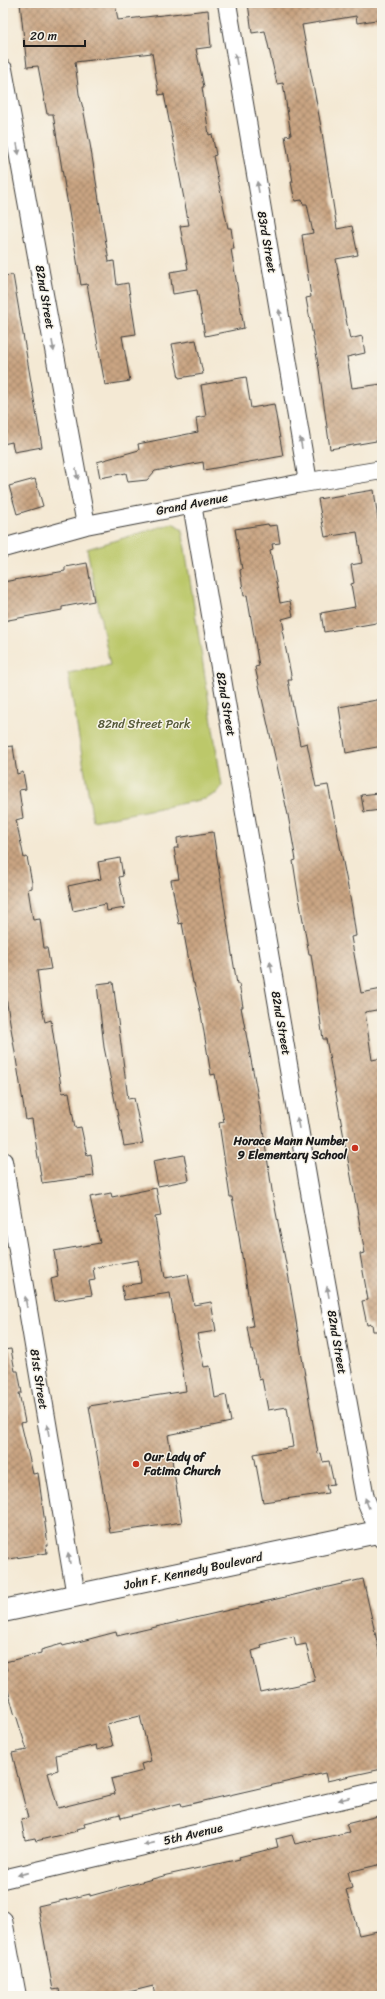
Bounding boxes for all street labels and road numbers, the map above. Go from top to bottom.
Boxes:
street label: 83rd Street [251,209,283,275]
street label: 82nd Street [29,263,61,331]
street label: Grand Avenue [154,486,230,522]
street label: 82nd Street [210,670,242,738]
street label: 82nd Street [265,989,297,1057]
street label: 82nd Street [321,1308,353,1376]
street label: 81st Street [23,1347,55,1411]
street label: John F. Kennedy Boulevard [121,1545,265,1597]
street label: 5th Avenue [161,1816,225,1851]

